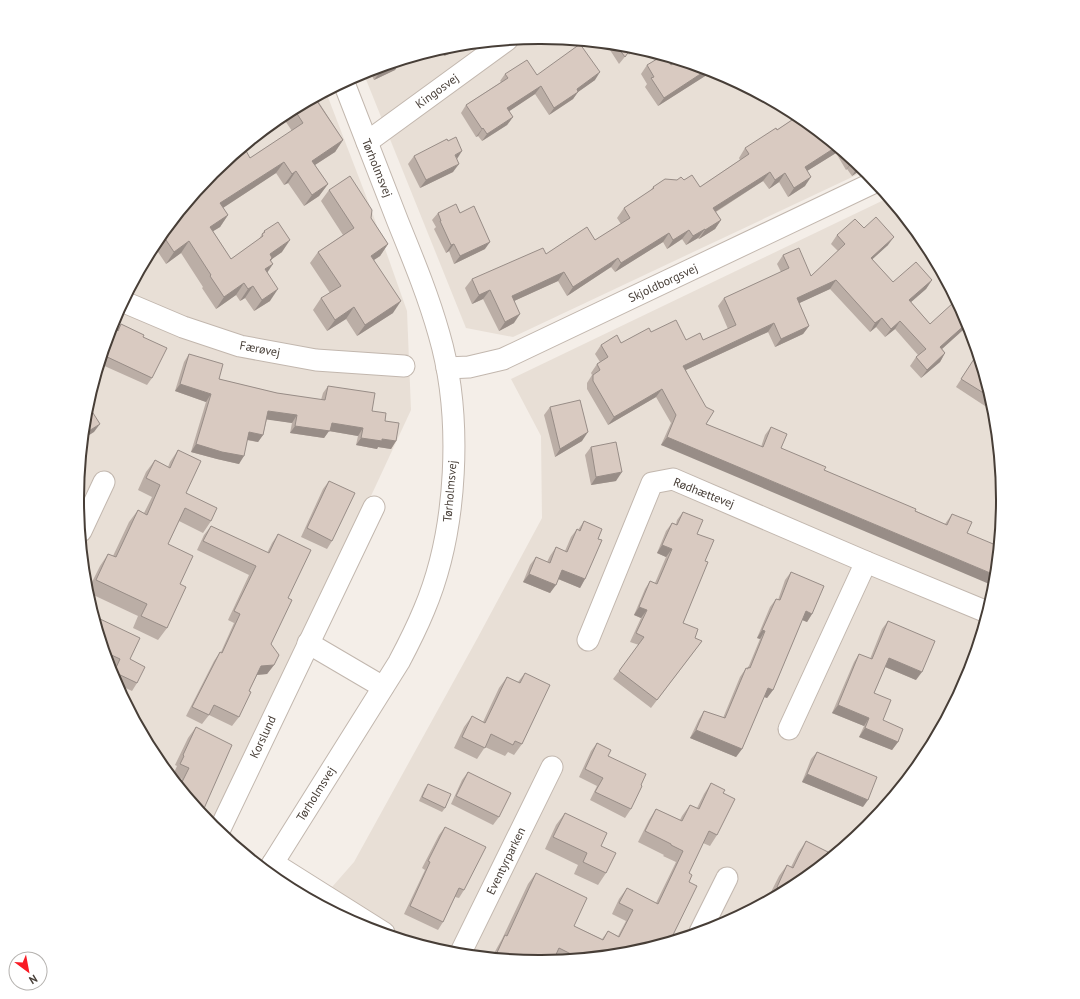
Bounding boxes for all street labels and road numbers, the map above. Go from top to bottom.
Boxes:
street label: Kingosvej [412,70,461,111]
street label: Tørholmsvej [359,136,396,199]
street label: Skjoldborgsvej [626,260,700,305]
street label: Færøvej [239,337,282,360]
street label: Tørholmsvej [439,459,460,522]
street label: Rødhættevej [671,474,737,511]
street label: Korslund [246,713,279,760]
street label: Tørholmsvej [293,764,338,824]
street label: Eventyrparken [483,825,528,897]

